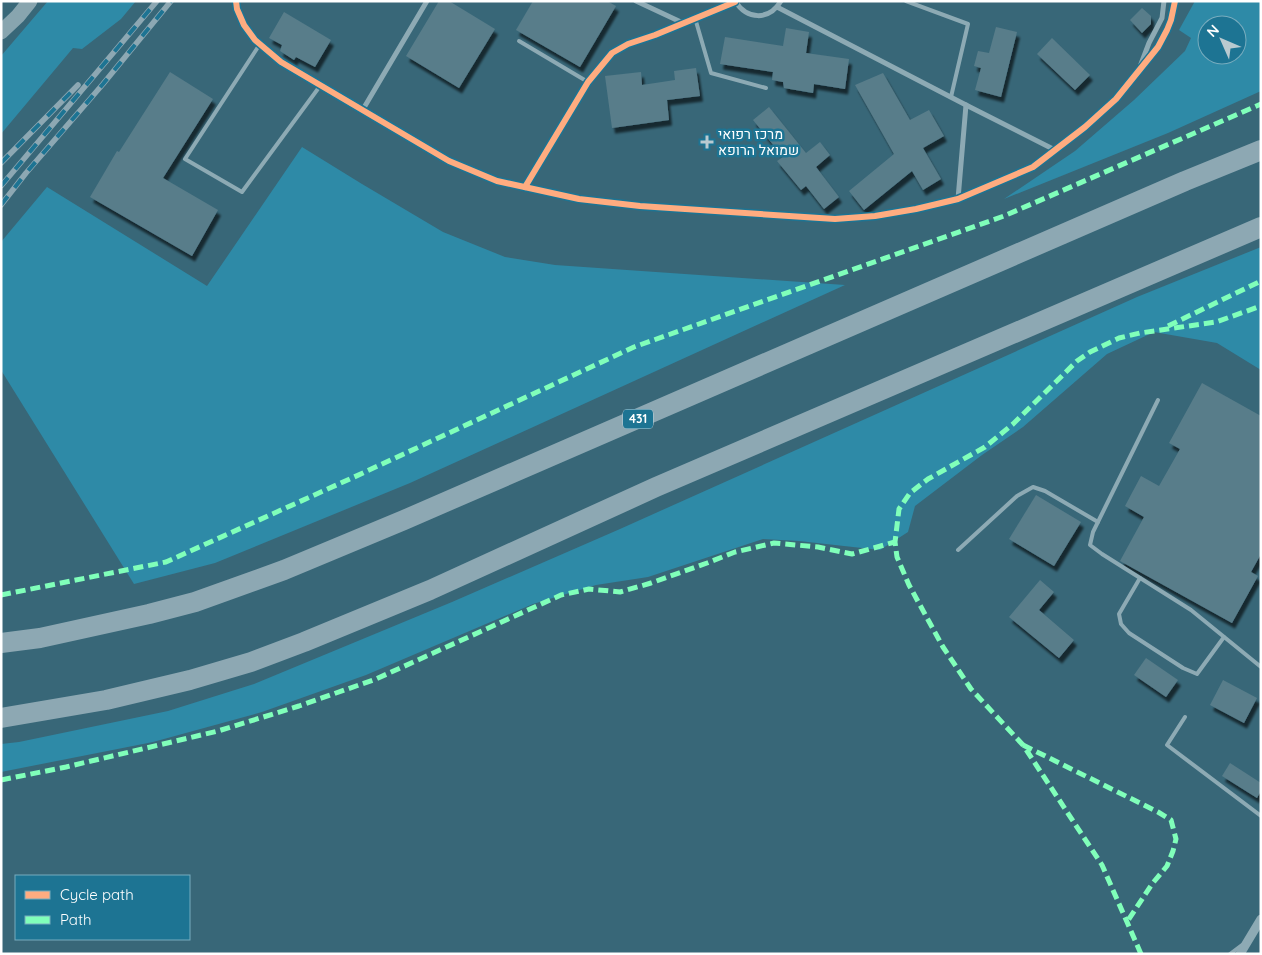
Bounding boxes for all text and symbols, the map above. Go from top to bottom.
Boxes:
north arrow [1197,15,1247,65]
text: N [1203,21,1223,41]
place label: מרכז רפואי שמואל הרופא [718,125,799,159]
marker: מרכז רפואי שמואל הרופא [700,135,714,149]
road number: 431 [623,409,653,428]
legend [15,875,190,940]
text: Cycle path [60,885,134,904]
text: Path [60,910,92,929]

